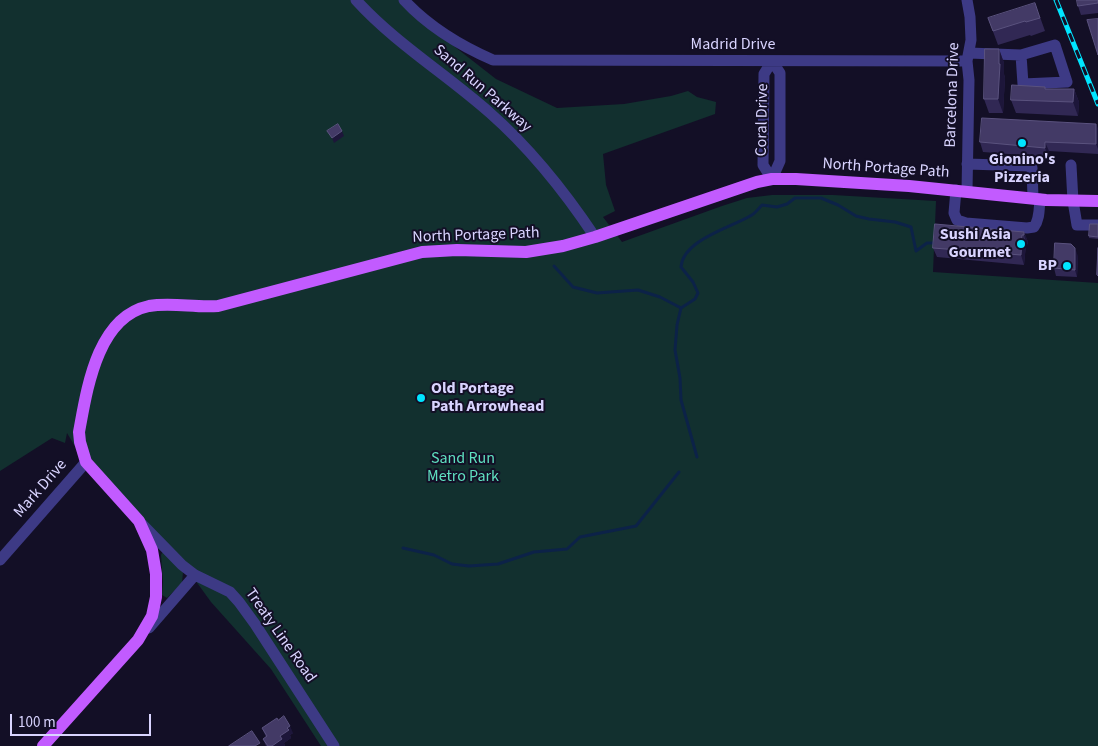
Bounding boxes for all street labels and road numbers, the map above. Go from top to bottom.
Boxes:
street label: Madrid Drive [691,35,775,55]
street label: Sand Run Parkway [429,41,535,137]
street label: Barcelona Drive [942,42,964,148]
street label: Coral Drive [753,83,773,157]
street label: North Portage Path [822,155,950,183]
street label: North Portage Path [412,224,540,248]
street label: Mark Drive [10,456,72,522]
street label: Treaty Line Road [240,585,320,687]

